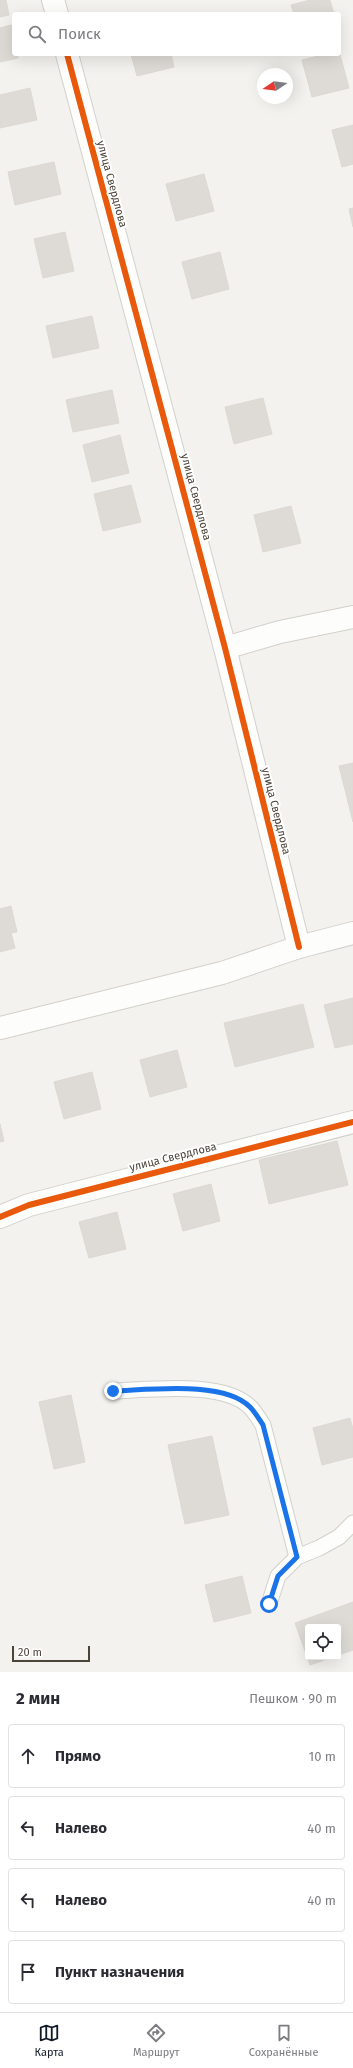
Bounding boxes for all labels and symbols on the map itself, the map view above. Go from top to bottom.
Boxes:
north arrow [257,68,293,104]
street label: улица Свердлова [94,139,130,229]
street label: улица Свердлова [178,452,214,542]
street label: улица Свердлова [259,766,293,856]
street label: улица Свердлова [128,1140,218,1174]
route end [104,1382,122,1400]
route start [260,1595,278,1613]
scale bar [12,1644,90,1663]

